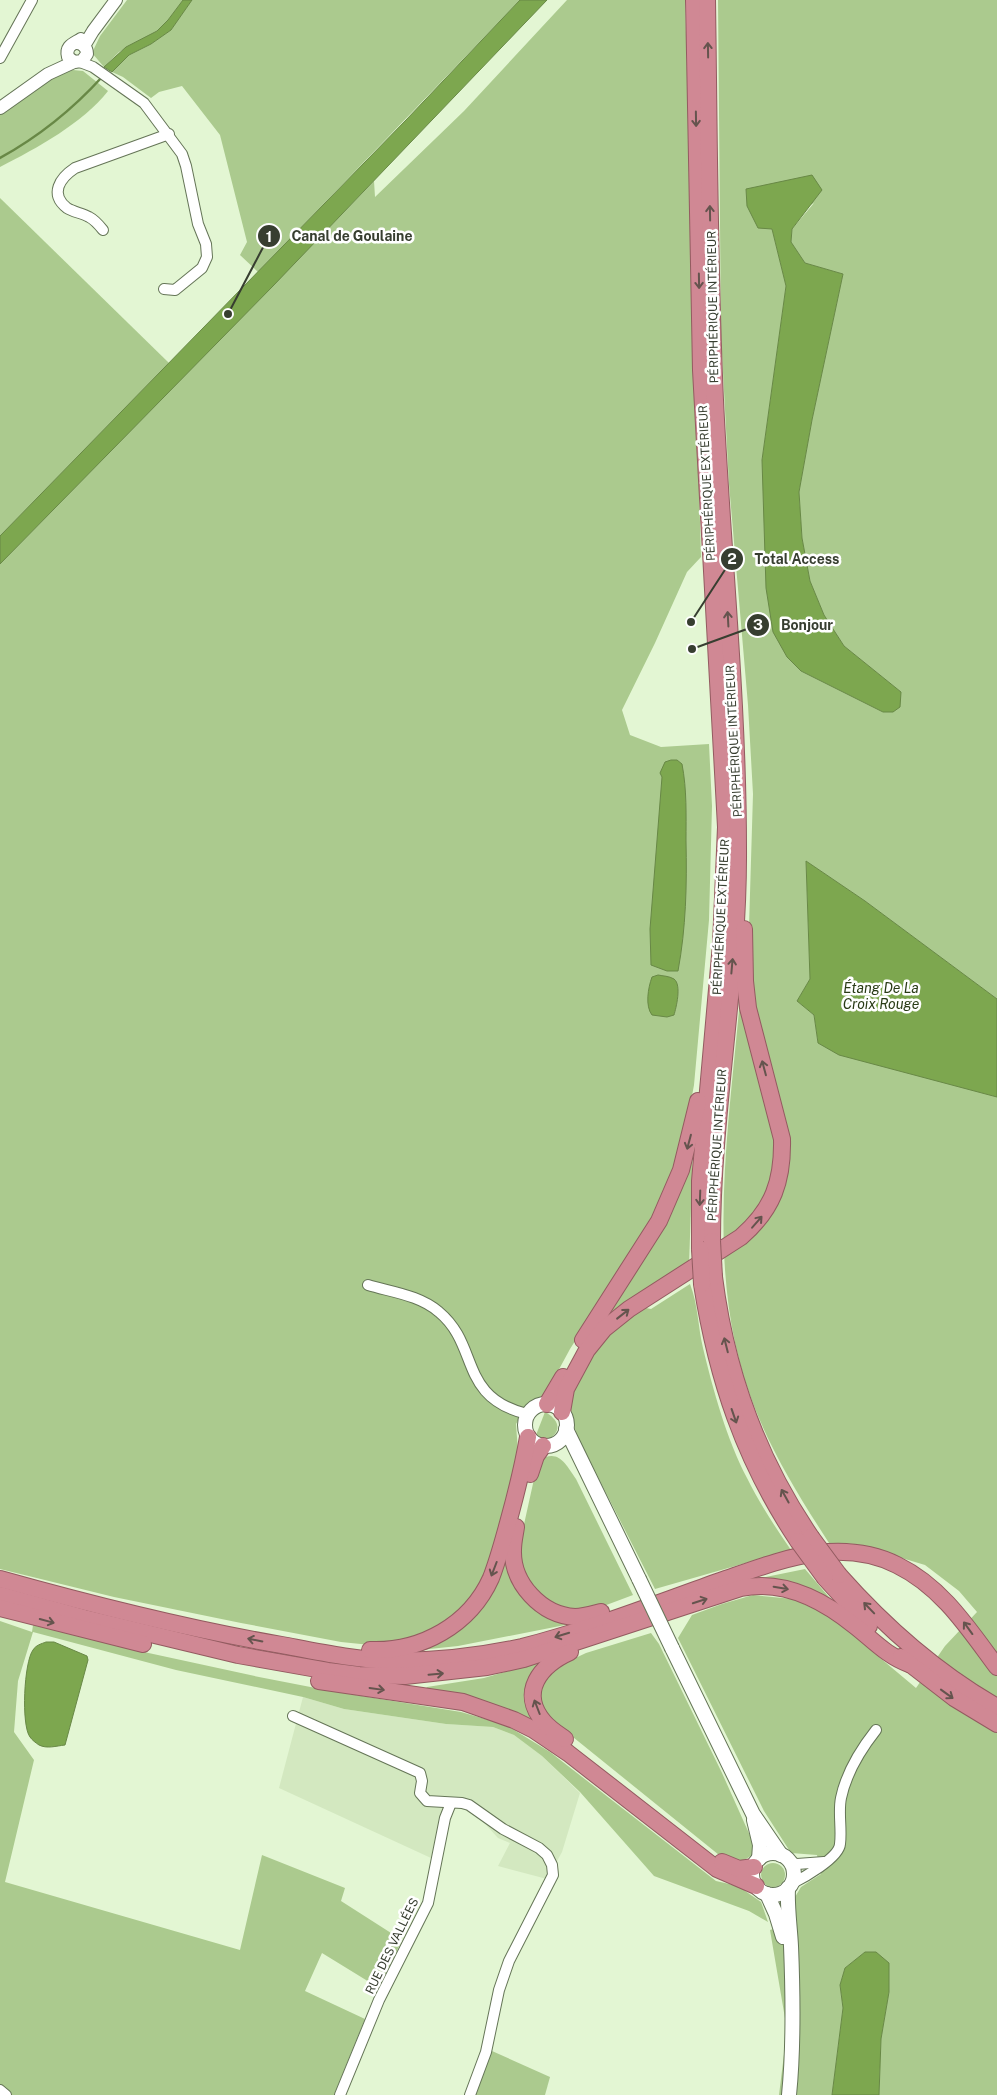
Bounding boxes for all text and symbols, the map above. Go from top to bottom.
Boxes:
one-way arrow [703,43,712,59]
one-way arrow [692,110,701,126]
one-way arrow [706,205,715,221]
callout: Canal de Goulaine [256,222,422,251]
text: 1 [266,228,272,245]
text: Canal de Goulaine [292,228,412,244]
street label: PÉRIPHÉRIQUE INTÉRIEUR [705,231,721,383]
one-way arrow [694,272,704,289]
street label: PÉRIPHÉRIQUE EXTÉRIEUR [696,405,718,561]
callout: Total Access [720,544,849,573]
text: 2 [727,550,737,567]
text: Total Access [755,551,839,567]
one-way arrow [723,611,732,627]
callout: Bonjour [746,611,843,640]
text: 3 [753,616,763,633]
text: Bonjour [781,617,833,633]
street label: PÉRIPHÉRIQUE INTÉRIEUR [723,664,745,818]
street label: PÉRIPHÉRIQUE EXTÉRIEUR [710,839,732,995]
one-way arrow [727,958,736,974]
water label: Étang De La Croix Rouge [843,979,920,1012]
one-way arrow [759,1061,768,1077]
street label: PÉRIPHÉRIQUE INTÉRIEUR [705,1068,729,1222]
one-way arrow [684,1133,693,1149]
one-way arrow [695,1190,704,1206]
one-way arrow [751,1216,762,1229]
one-way arrow [616,1309,630,1319]
one-way arrow [721,1338,730,1354]
one-way arrow [730,1408,739,1424]
one-way arrow [780,1489,789,1504]
one-way arrow [489,1561,498,1576]
one-way arrow [772,1583,788,1593]
one-way arrow [692,1596,708,1606]
one-way arrow [863,1602,875,1614]
one-way arrow [39,1617,55,1626]
one-way arrow [963,1622,974,1635]
one-way arrow [554,1630,570,1640]
one-way arrow [248,1635,264,1645]
one-way arrow [428,1669,444,1678]
one-way arrow [369,1684,385,1694]
one-way arrow [940,1688,954,1699]
one-way arrow [532,1700,541,1715]
street label: RUE DES VALLÉES [363,1896,421,1996]

